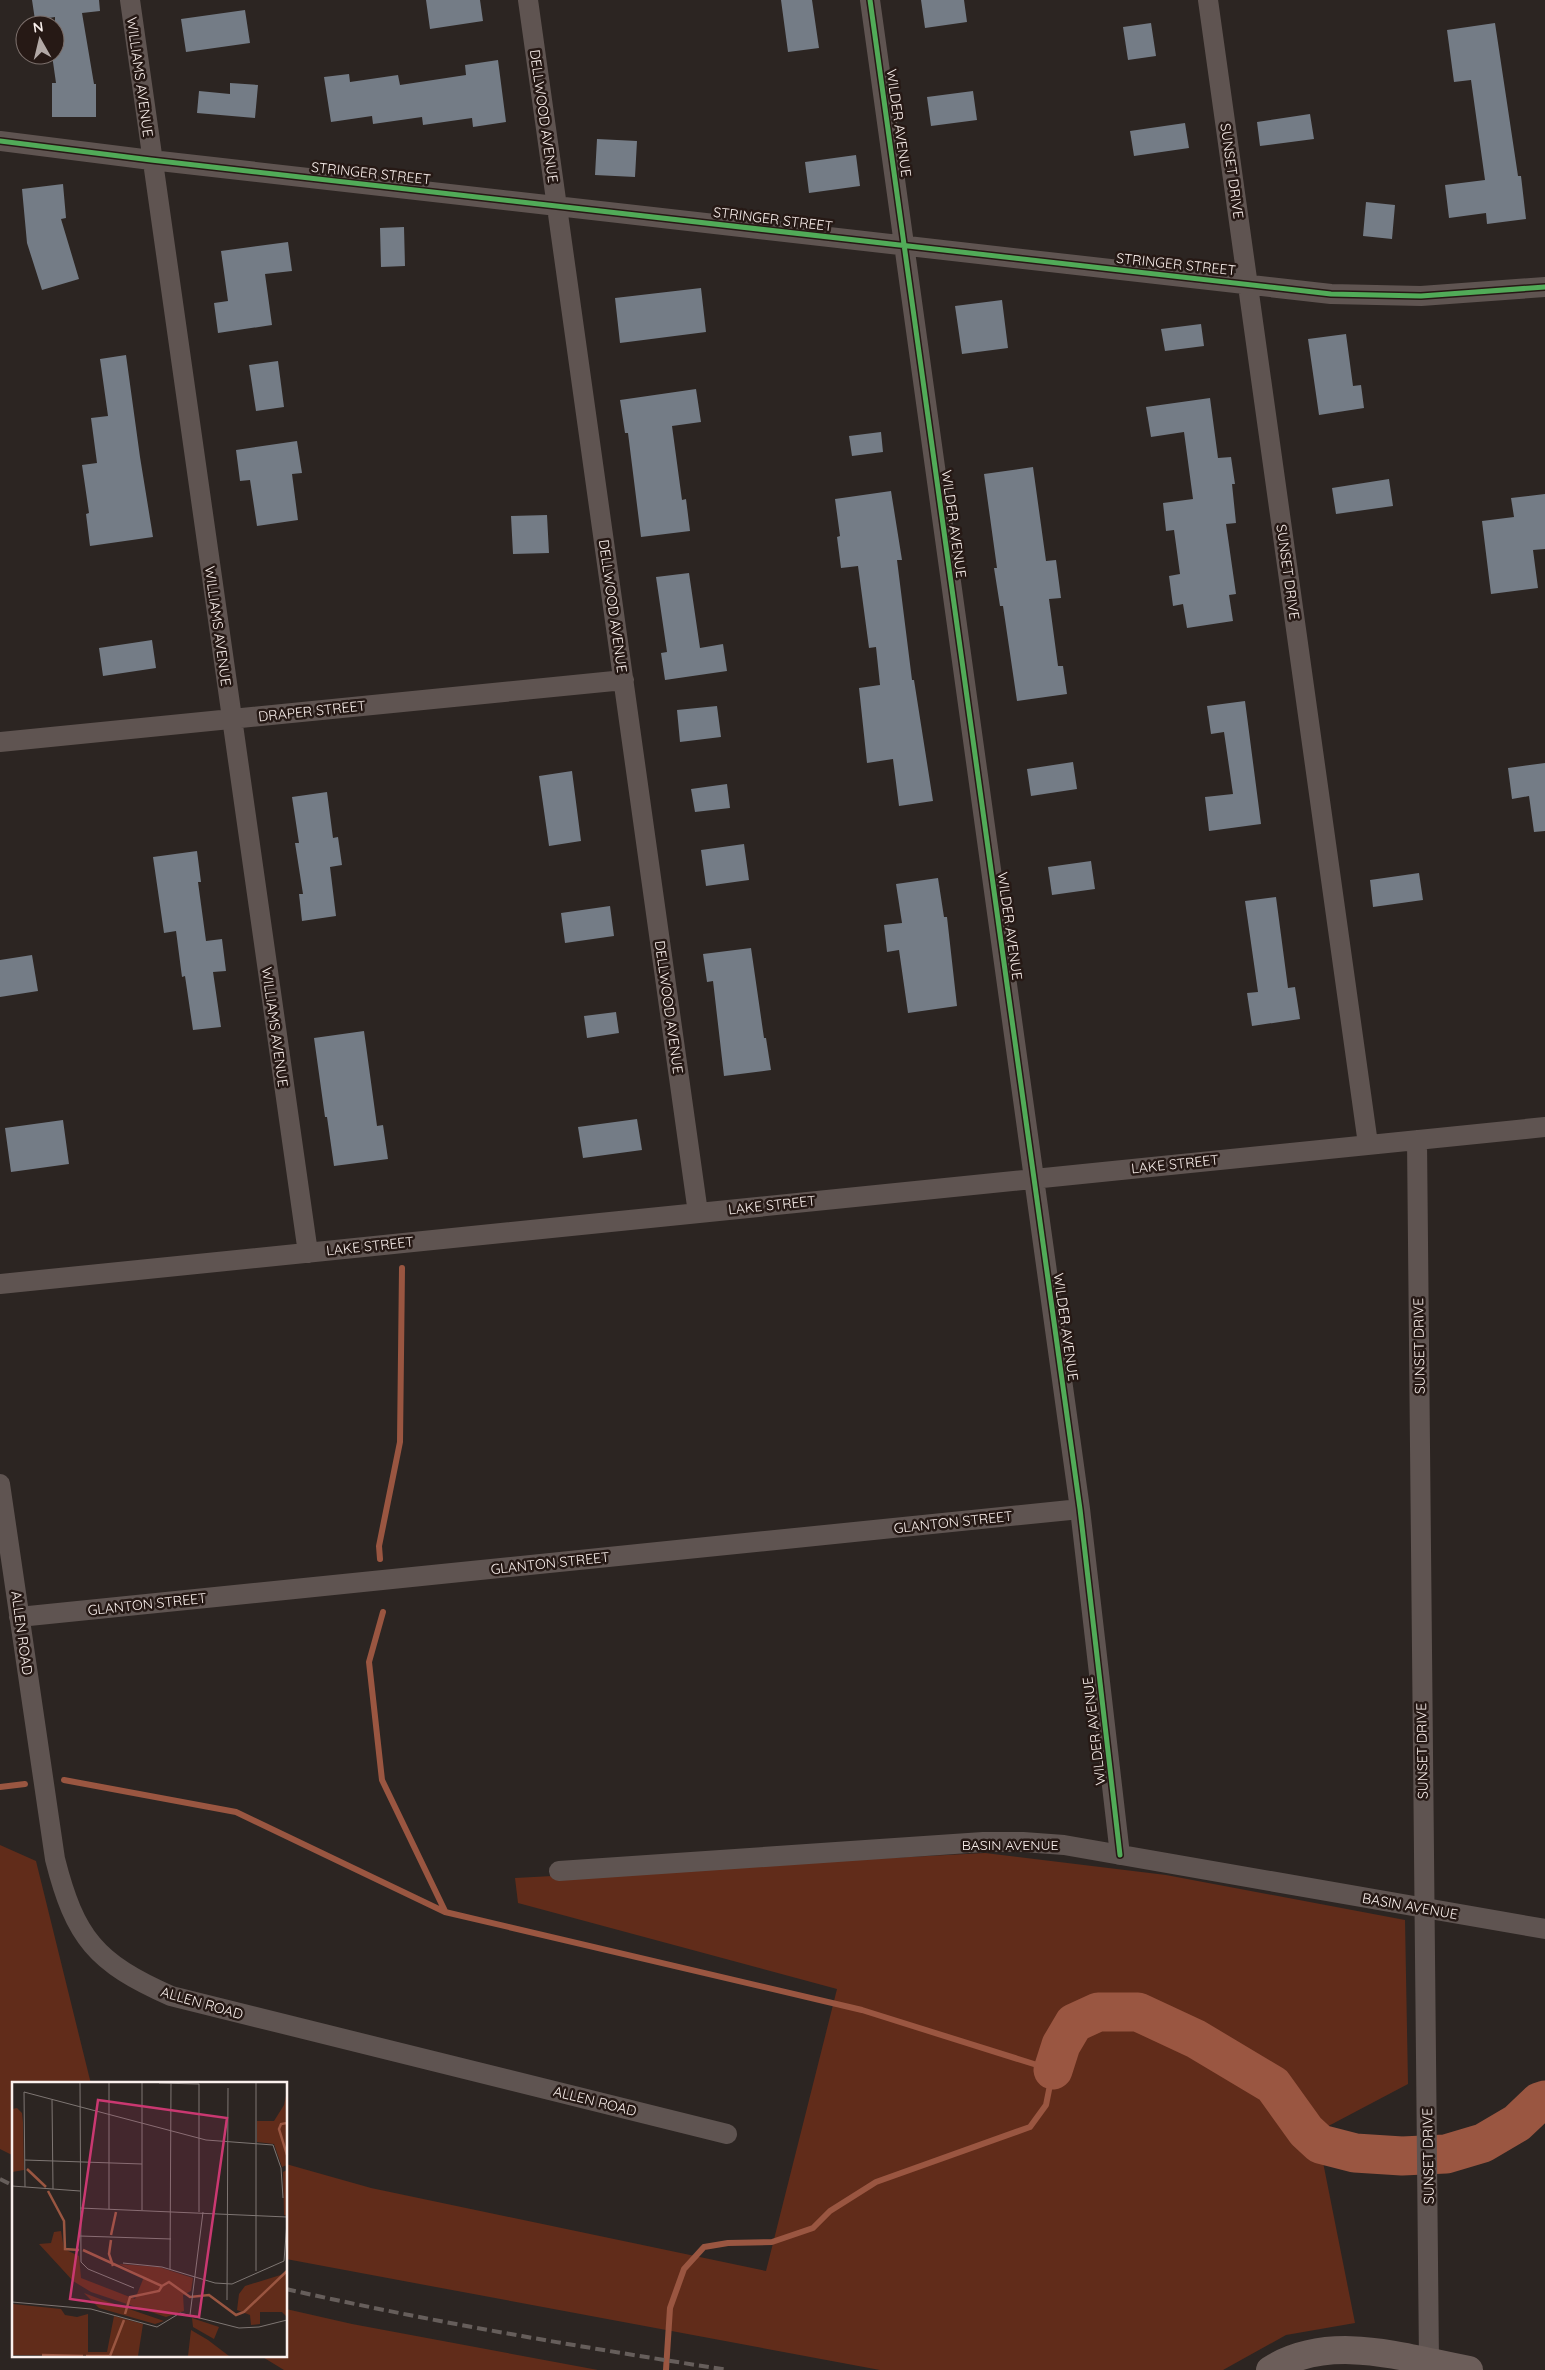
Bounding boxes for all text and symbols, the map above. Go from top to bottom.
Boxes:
north arrow [15,15,65,65]
street label: WILLIAMS AVENUE [123,16,157,138]
text: N [32,17,45,37]
street label: DELLWOOD AVENUE [526,48,562,184]
street label: WILDER AVENUE [883,68,915,178]
street label: SUNSET DRIVE [1216,122,1248,220]
street label: STRINGER STREET [310,158,432,188]
street label: STRINGER STREET [712,203,834,235]
street label: STRINGER STREET [1115,249,1237,279]
street label: WILDER AVENUE [938,469,970,579]
street label: SUNSET DRIVE [1272,523,1304,621]
street label: DELLWOOD AVENUE [595,538,631,674]
street label: WILLIAMS AVENUE [201,565,235,687]
street label: DRAPER STREET [257,696,367,726]
street label: WILDER AVENUE [994,871,1026,981]
street label: DELLWOOD AVENUE [651,939,687,1075]
street label: WILLIAMS AVENUE [258,966,292,1088]
street label: LAKE STREET [1130,1150,1220,1178]
street label: LAKE STREET [727,1191,817,1219]
street label: LAKE STREET [325,1232,415,1260]
street label: WILDER AVENUE [1050,1272,1082,1382]
street label: SUNSET DRIVE [1409,1298,1429,1394]
street label: GLANTON STREET [893,1507,1013,1537]
street label: GLANTON STREET [490,1548,610,1578]
street label: GLANTON STREET [87,1589,207,1619]
street label: ALLEN ROAD [7,1590,37,1676]
street label: WILDER AVENUE [1078,1676,1110,1786]
street label: SUNSET DRIVE [1412,1703,1432,1799]
street label: BASIN AVENUE [962,1836,1058,1854]
street label: BASIN AVENUE [1361,1889,1459,1923]
street label: ALLEN ROAD [159,1983,245,2023]
inset map [12,2082,288,2358]
street label: ALLEN ROAD [552,2082,638,2120]
street label: SUNSET DRIVE [1418,2108,1438,2204]

